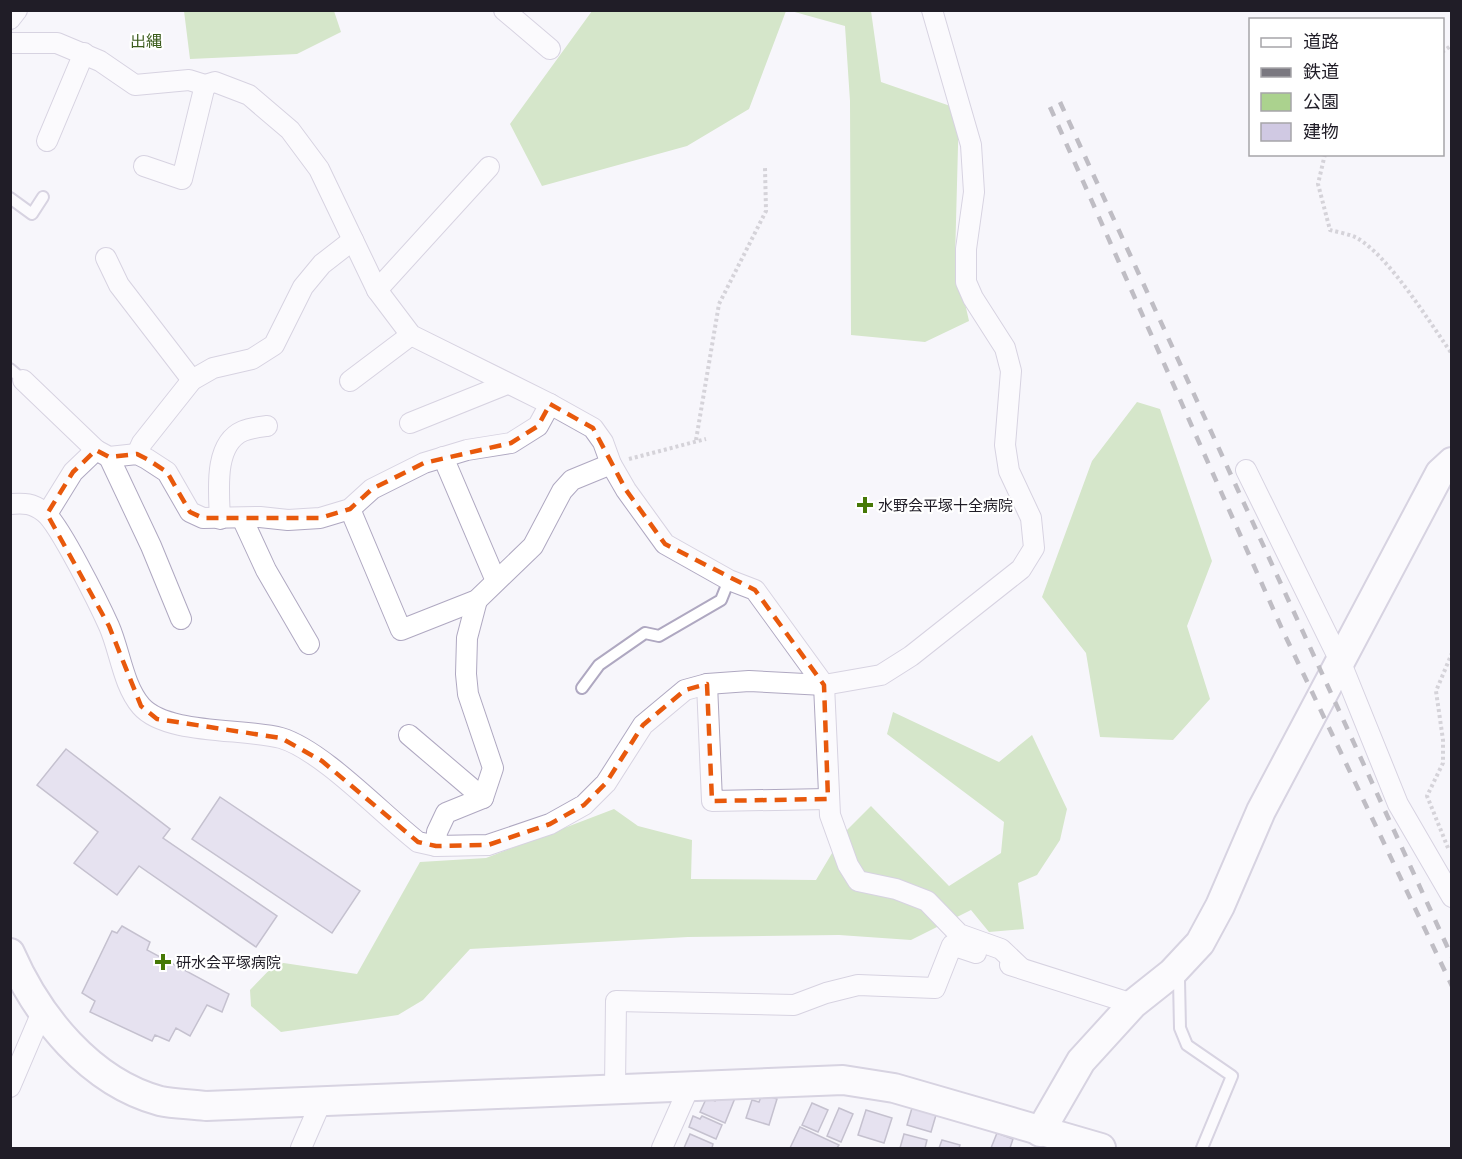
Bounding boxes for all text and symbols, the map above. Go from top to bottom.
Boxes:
legend [1249,18,1444,156]
text: 道路 [1303,28,1339,55]
district label: 出縄 [130,29,162,53]
text: 鉄道 [1303,58,1339,85]
text: 公園 [1303,88,1339,115]
text: 建物 [1303,118,1339,145]
place label: 水野会平塚十全病院 [878,494,1013,517]
marker: 水野会平塚十全病院 [856,496,874,514]
place label: 研水会平塚病院 [176,951,281,974]
marker: 研水会平塚病院 [154,953,172,971]

